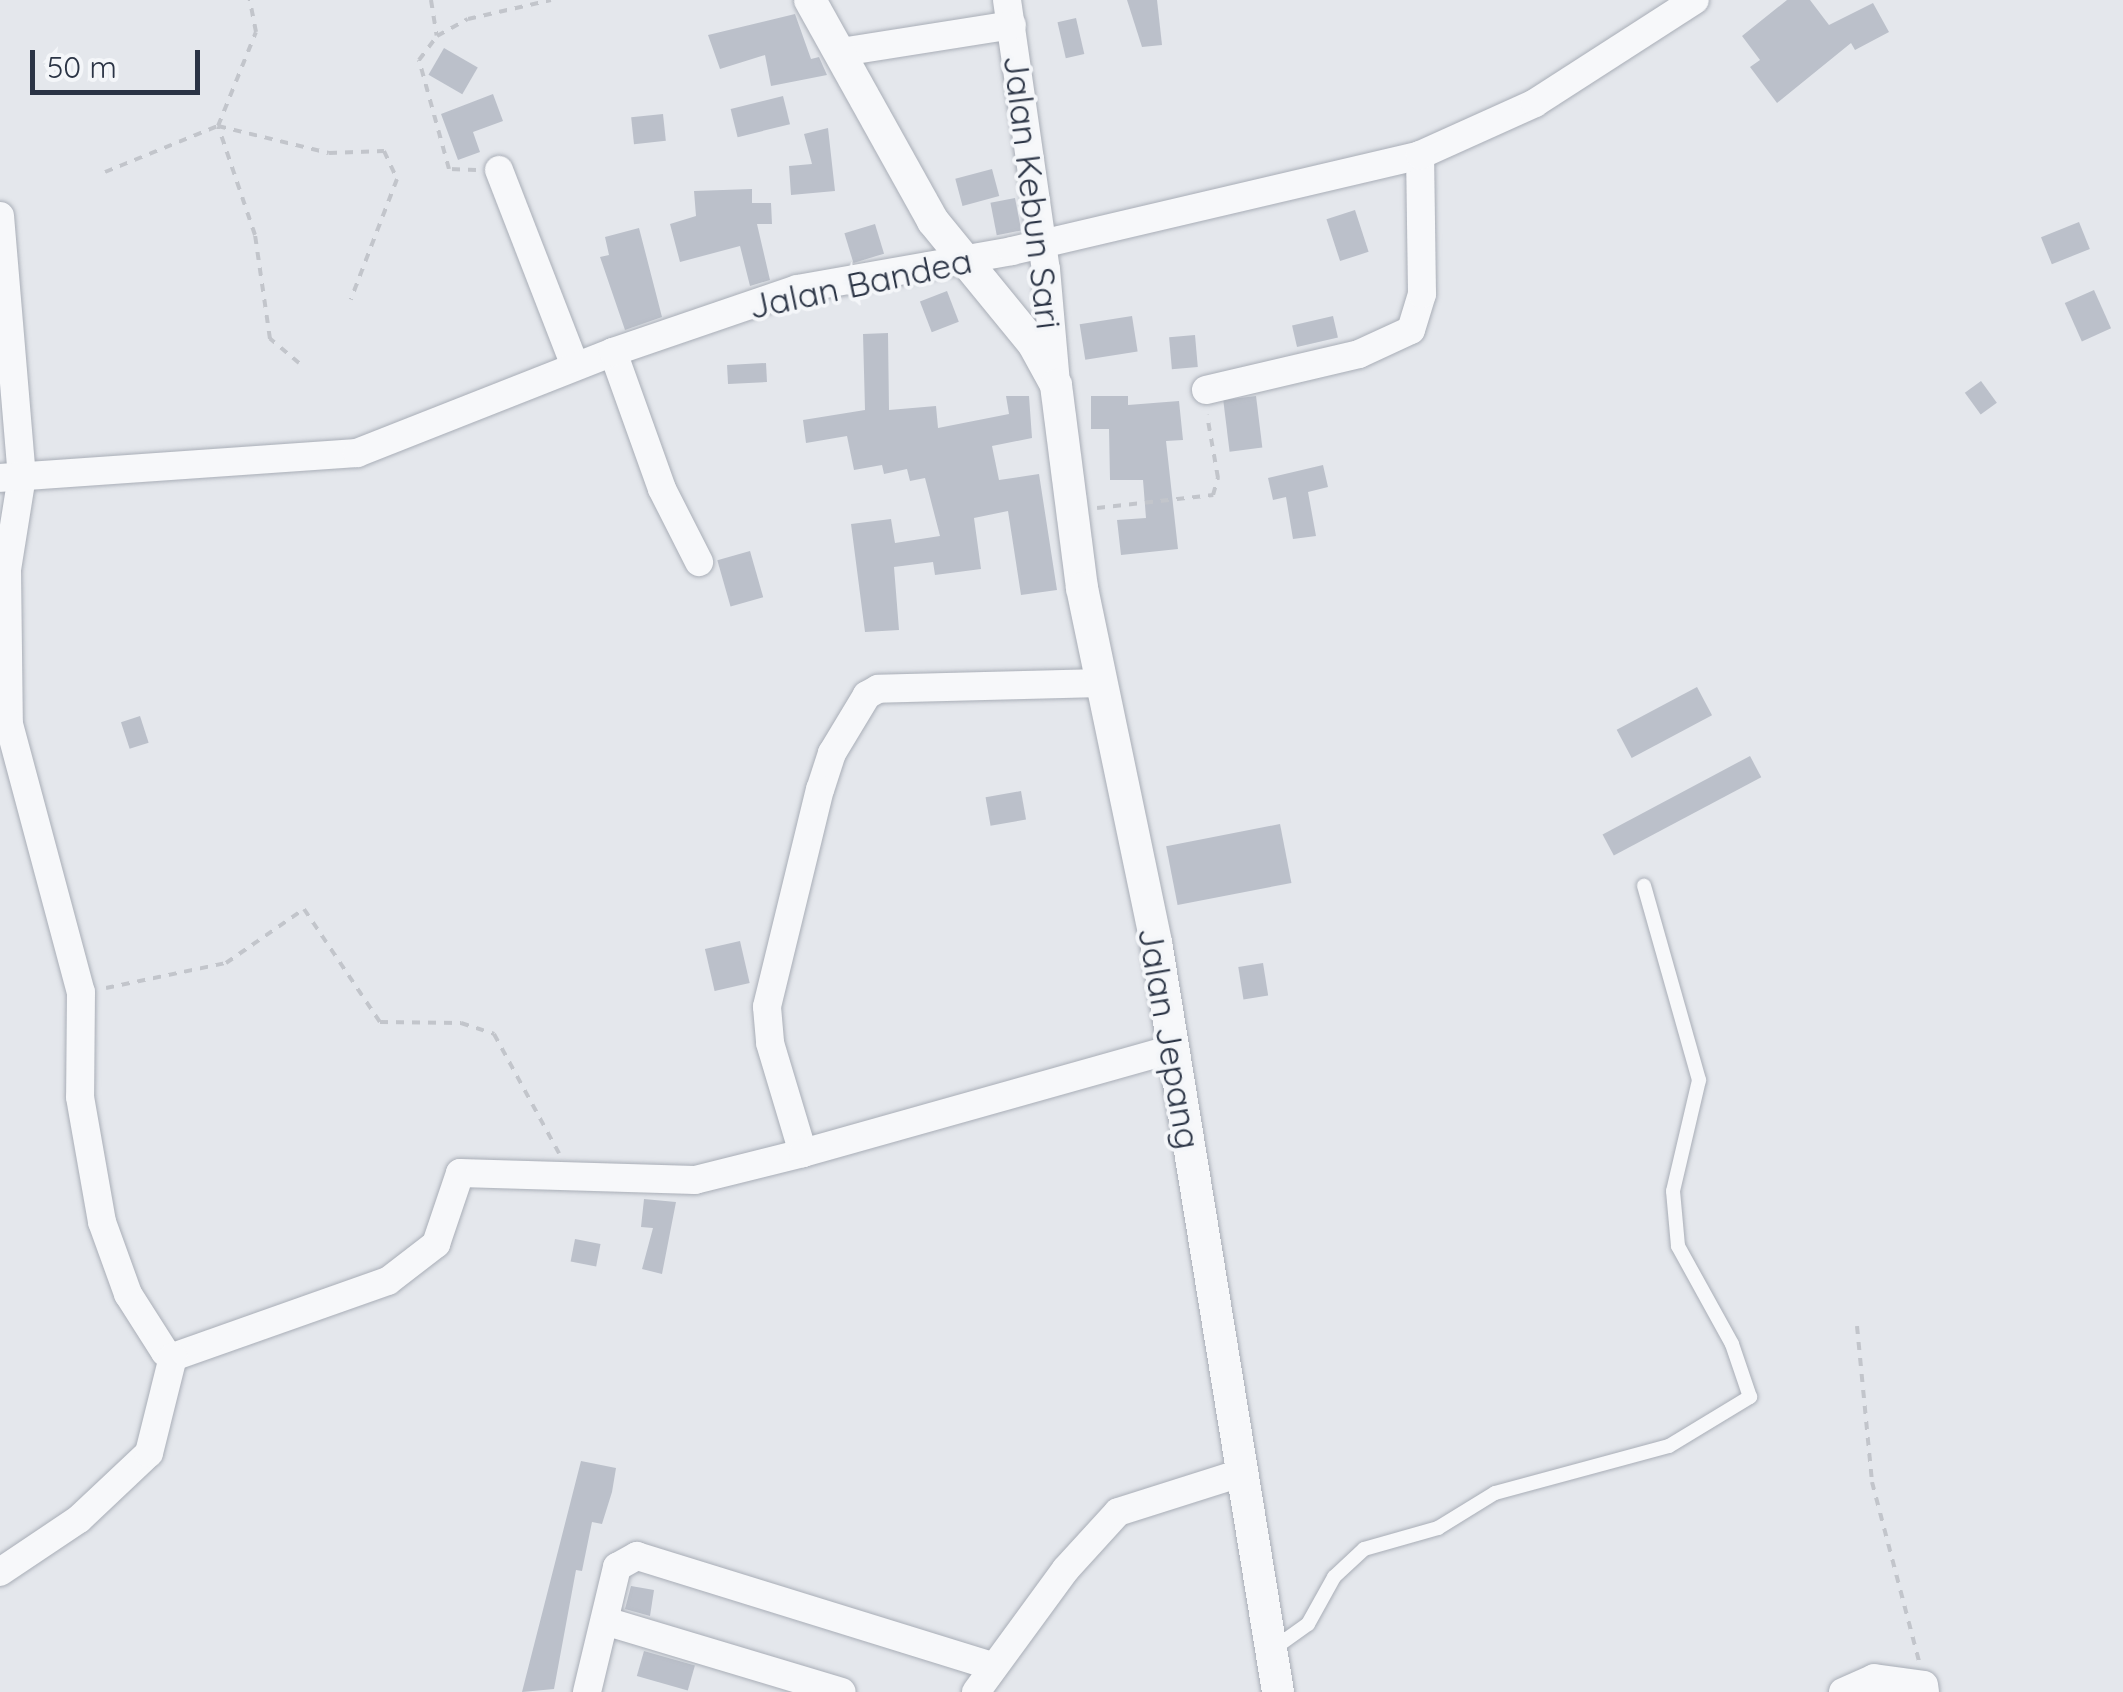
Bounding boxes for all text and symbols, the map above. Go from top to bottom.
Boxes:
scale bar [35,30,205,92]
text: 50 m [47,48,117,86]
street label: Jalan Kebun Sari [995,53,1071,331]
street label: Jalan Bandea [745,239,975,327]
street label: Jalan Jepang [1130,924,1210,1152]

